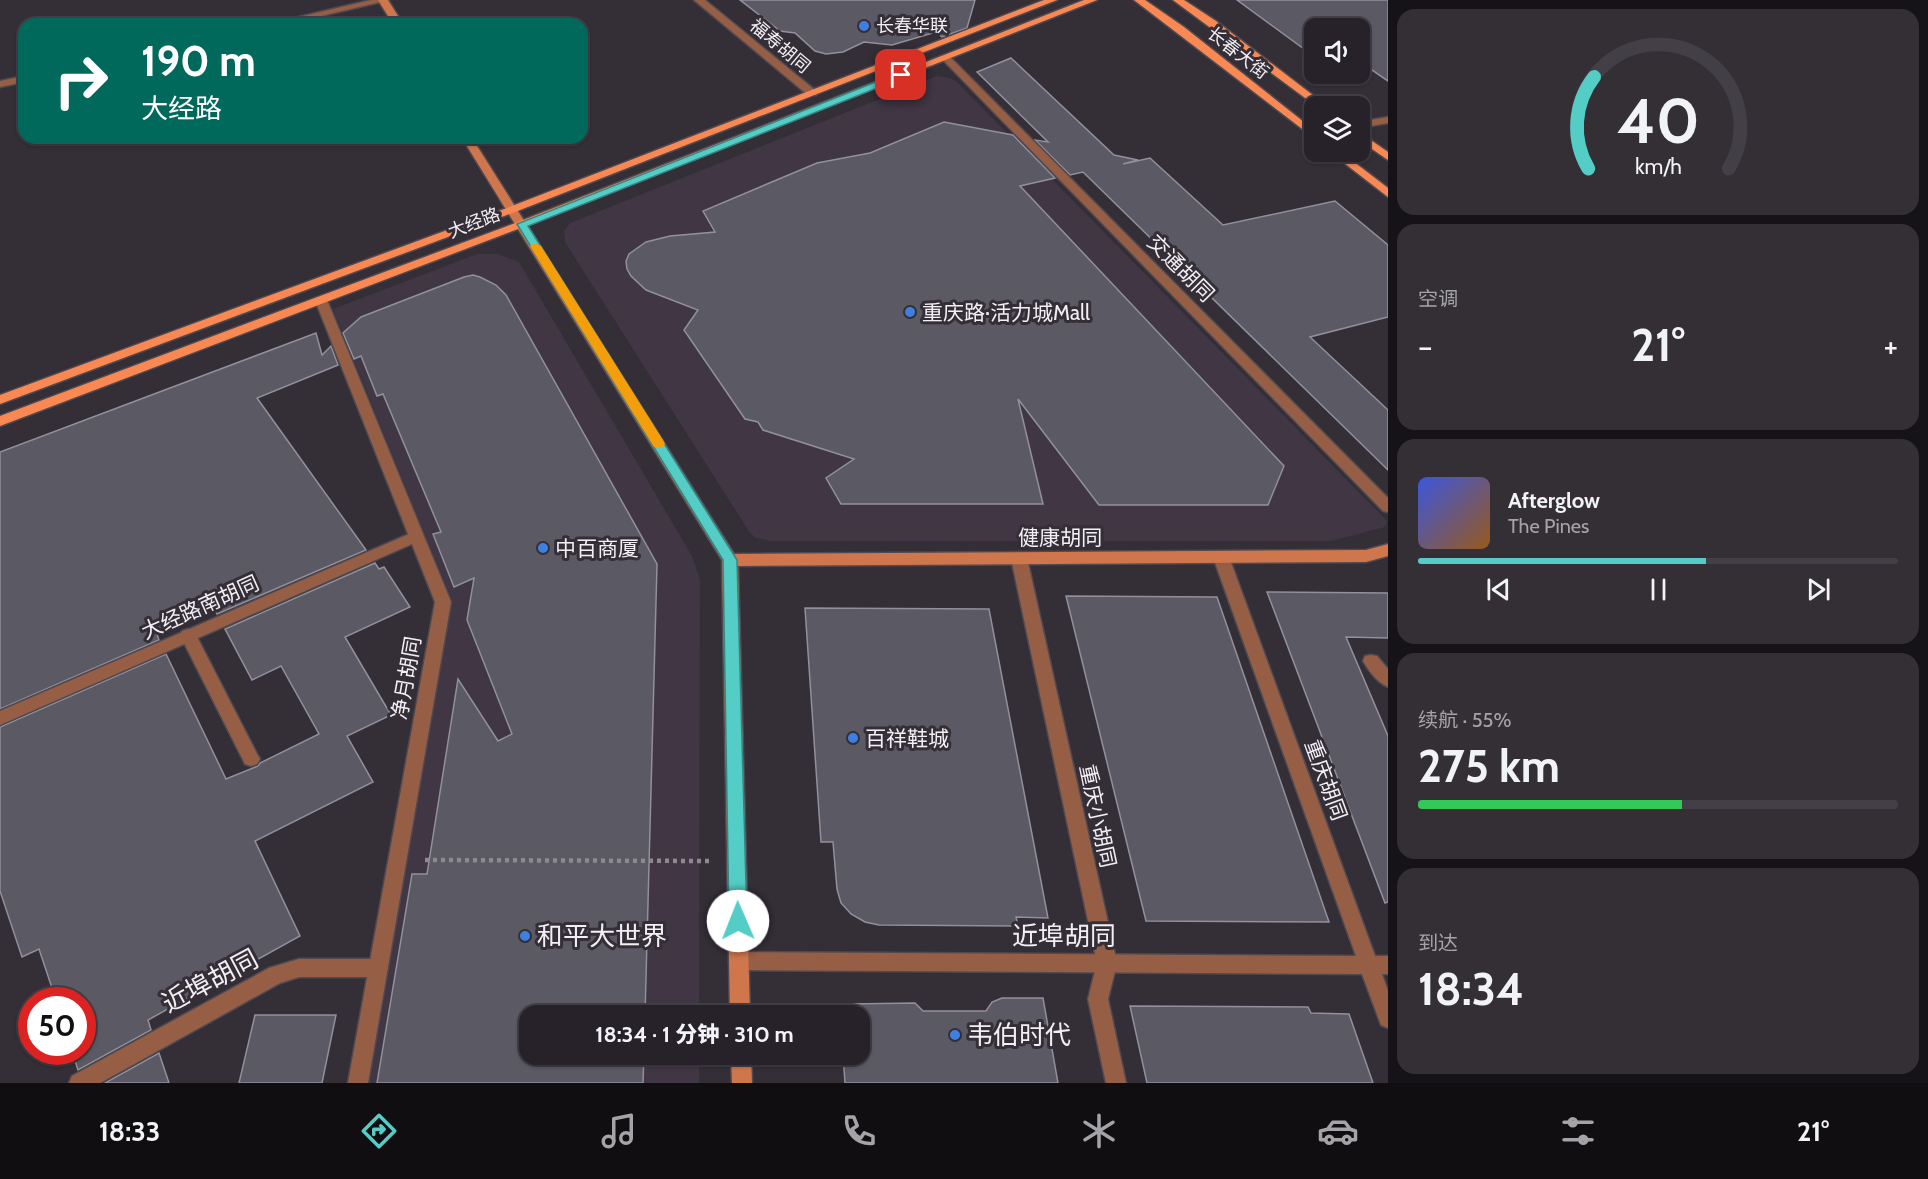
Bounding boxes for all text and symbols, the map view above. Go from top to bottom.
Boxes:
street label: 福寿胡同 [745,14,815,78]
place label: 长春华联 [876,15,948,37]
map controls [1304,18,1370,162]
button: sound [1304,18,1370,84]
marker: 长春华联 [857,19,871,33]
street label: 长春大街 [1203,22,1273,84]
text: 190 m [141,35,256,87]
icon: right [42,42,120,120]
pin [875,49,926,100]
icon: arrive [884,58,917,91]
text: 40 [1617,83,1699,159]
text: 大经路 [141,92,222,125]
button: layers [1304,96,1370,162]
text: km/h [1635,153,1681,179]
street label: 大经路 [445,203,503,243]
street label: 交通胡同 [1142,229,1220,307]
text: 空调 [1418,287,1458,311]
place label: 重庆路·活力城Mall [922,300,1090,325]
marker: 重庆路·活力城Mall [903,305,917,319]
text: 21° [1631,318,1685,372]
text: − [1418,326,1433,366]
text: + [1883,326,1898,366]
text: Afterglow [1508,487,1600,514]
text: The Pines [1508,514,1589,538]
street label: 健康胡同 [1018,525,1102,550]
place label: 中百商厦 [555,536,639,561]
marker: 中百商厦 [536,541,550,555]
street label: 大经路南胡同 [137,570,263,644]
icon: previous [1482,573,1515,606]
icon: pause [1642,573,1675,606]
icon: next [1802,573,1835,606]
street label: 净月胡同 [386,634,426,722]
text: 续航 · 55% [1418,708,1511,732]
place label: 百祥鞋城 [865,726,949,751]
marker: 百祥鞋城 [846,731,860,745]
street label: 重庆胡同 [1300,736,1352,824]
text: 275 km [1418,739,1560,793]
street label: 重庆小胡同 [1075,762,1121,870]
position arrow [706,889,770,953]
place label: 和平大世界 [537,920,667,952]
street label: 近埠胡同 [1012,920,1116,952]
marker: 和平大世界 [518,929,532,943]
text: 到达 [1418,931,1458,955]
street label: 近埠胡同 [157,942,263,1020]
text: 18:34 [1418,962,1524,1016]
speed limit sign: 50 [18,987,96,1065]
place label: 韦伯时代 [967,1019,1071,1051]
text: 18:34 · 1 分钟 · 310 m [595,1021,794,1048]
marker: 韦伯时代 [948,1028,962,1042]
icon: directions [358,1110,400,1152]
icon: music [598,1110,640,1152]
icon: phone [838,1110,880,1152]
icon: climate [1078,1110,1120,1152]
icon: car [1317,1110,1359,1152]
icon: filters [1557,1110,1599,1152]
text: 18:33 [99,1115,160,1148]
text: 21° [1797,1115,1829,1148]

